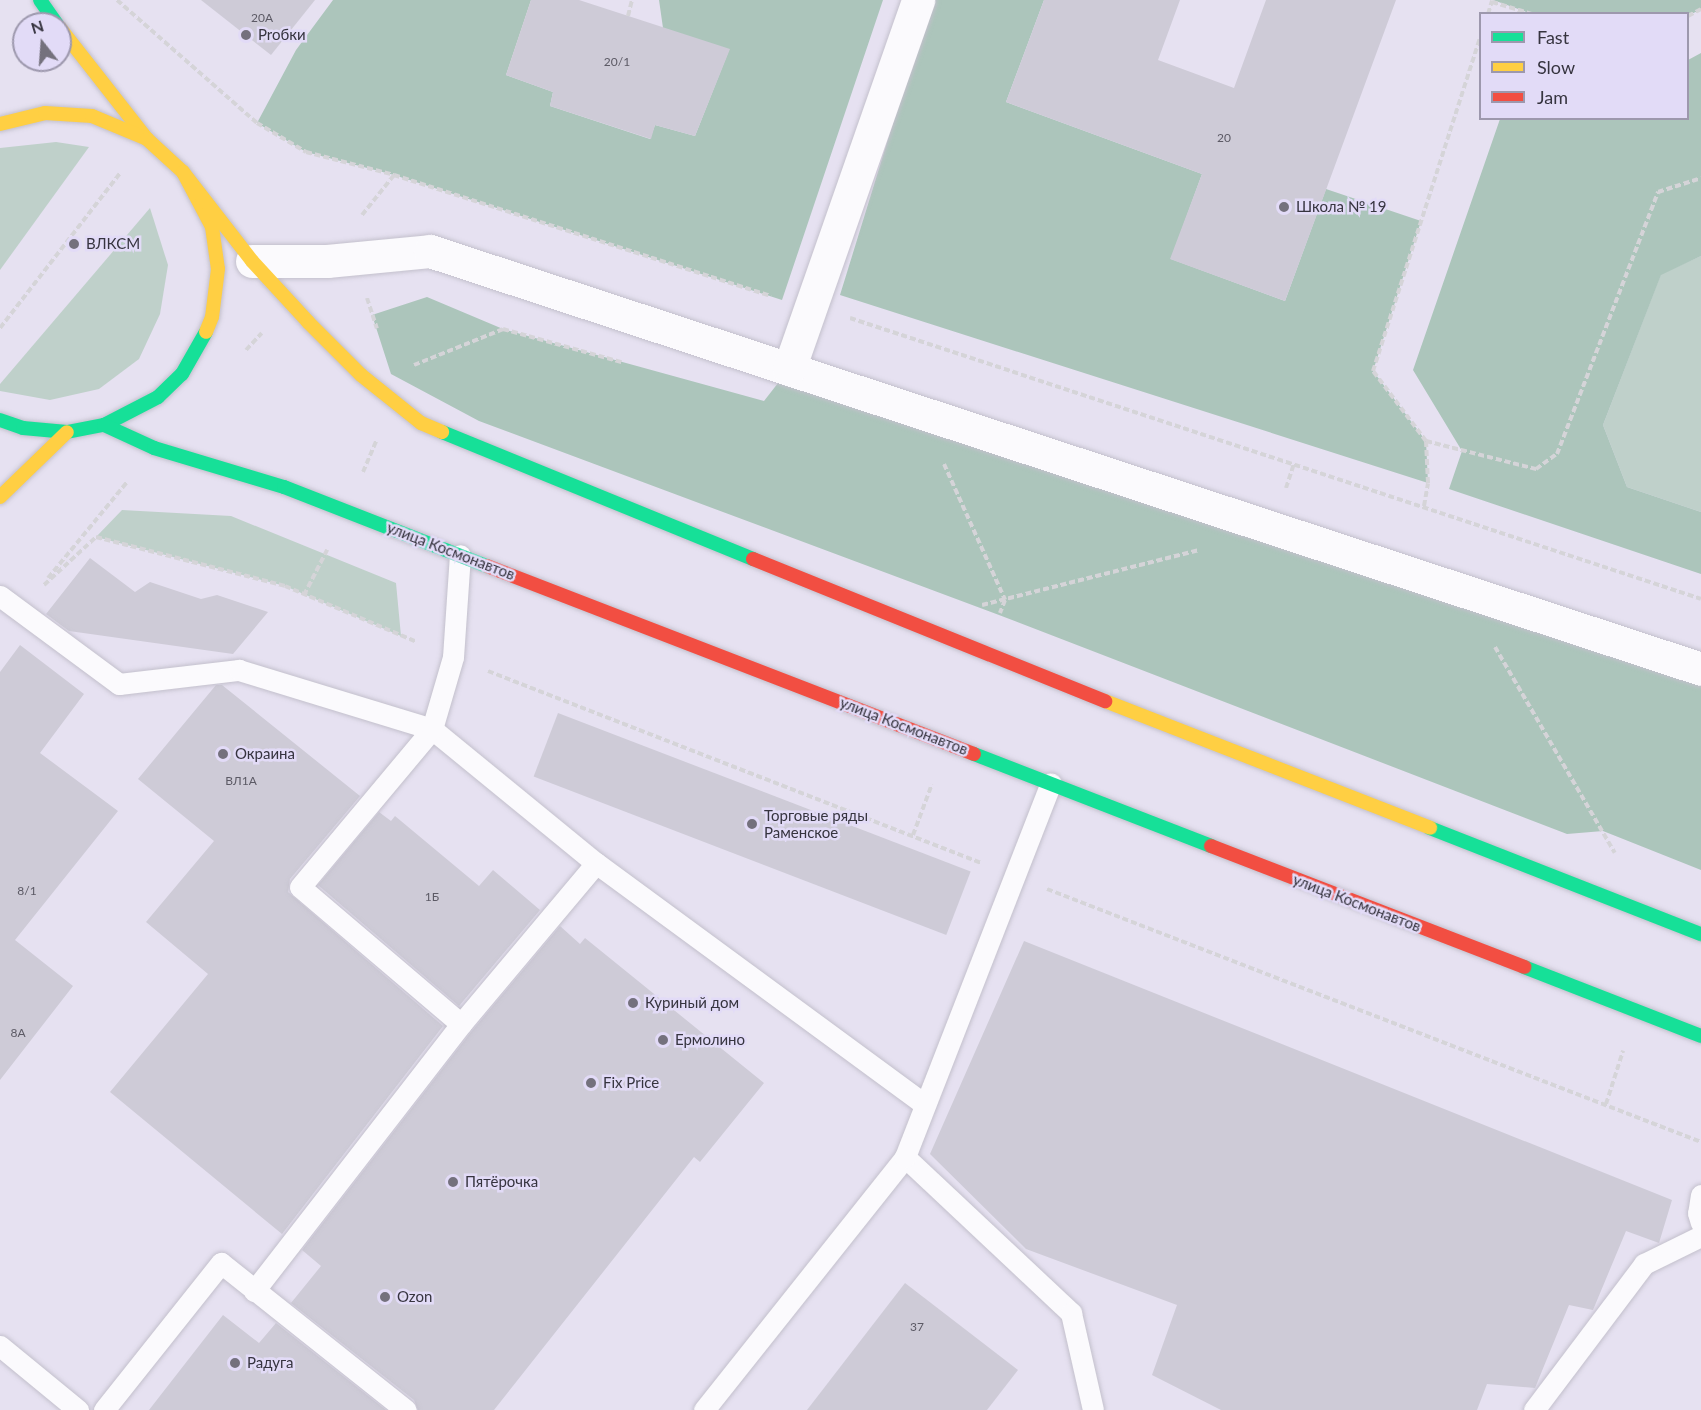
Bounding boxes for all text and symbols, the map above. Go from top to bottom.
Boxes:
house number: 20А [251,11,273,25]
north arrow [12,12,72,72]
legend [1479,12,1689,120]
text: N [28,15,46,37]
place label: Proбки [258,26,306,44]
text: Fast [1537,26,1569,48]
marker: Proбки [239,28,253,42]
house number: 20/1 [604,55,630,69]
text: Slow [1537,56,1575,78]
text: Jam [1537,86,1568,108]
house number: 20 [1217,131,1231,145]
place label: Школа № 19 [1296,198,1386,216]
marker: Школа № 19 [1277,200,1291,214]
place label: ВЛКСМ [86,235,140,253]
marker: ВЛКСМ [67,237,81,251]
street label: улица Космонавтов [385,518,517,584]
street label: улица Космонавтов [838,693,970,759]
place label: Окраина [235,745,295,763]
marker: Окраина [216,747,230,761]
house number: ВЛ1А [225,774,257,788]
place label: Торговые ряды Раменское [764,806,868,841]
marker: Торговые ряды Раменское [745,817,759,831]
street label: улица Космонавтов [1291,870,1423,936]
house number: 8/1 [17,884,37,898]
house number: 1Б [425,890,439,904]
place label: Куриный дом [645,994,739,1012]
marker: Куриный дом [626,996,640,1010]
house number: 8А [10,1026,26,1040]
place label: Ермолино [675,1031,745,1049]
marker: Ермолино [656,1033,670,1047]
place label: Fix Price [603,1074,659,1092]
marker: Fix Price [584,1076,598,1090]
place label: Пятёрочка [465,1173,538,1191]
marker: Пятёрочка [446,1175,460,1189]
place label: Ozon [397,1288,432,1306]
marker: Ozon [378,1290,392,1304]
house number: 37 [910,1320,924,1334]
place label: Радуга [247,1354,293,1372]
marker: Радуга [228,1356,242,1370]

